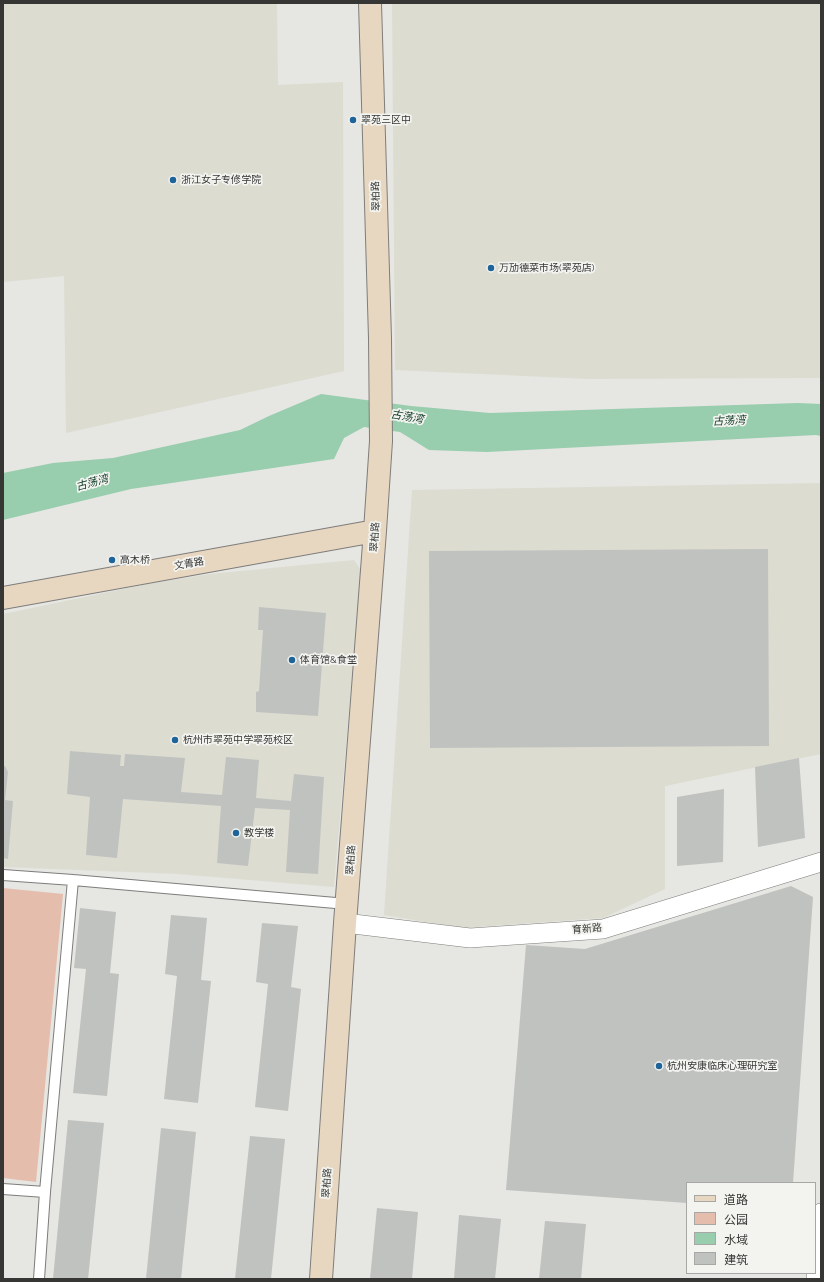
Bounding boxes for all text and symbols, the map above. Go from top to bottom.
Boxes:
place label: 翠苑三区中 [361,114,411,126]
marker: 翠苑三区中 [348,115,358,125]
place label: 浙江女子专修学院 [181,174,261,186]
marker: 浙江女子专修学院 [168,175,178,185]
street label: 翠柏路 [369,181,383,211]
place label: 万劢德菜巿场(翠苑店) [499,262,594,274]
marker: 万劢德菜巿场(翠苑店) [486,263,496,273]
water label: 古荡湾 [390,408,424,426]
water label: 古荡湾 [712,414,746,428]
water label: 古荡湾 [74,472,110,494]
street label: 翠柏路 [368,522,382,552]
place label: 高木桥 [120,554,150,566]
marker: 高木桥 [107,555,117,565]
street label: 文菁路 [173,555,205,573]
place label: 体育馆&食堂 [300,654,357,666]
marker: 体育馆&食堂 [287,655,297,665]
place label: 杭州市翠苑中学翠苑校区 [183,734,293,746]
marker: 杭州市翠苑中学翠苑校区 [170,735,180,745]
place label: 教学楼 [244,827,274,839]
marker: 教学楼 [231,828,241,838]
street label: 翠柏路 [344,845,358,875]
street label: 育新路 [572,922,602,936]
place label: 杭州安康临床心理研究室 [667,1060,777,1072]
marker: 杭州安康临床心理研究室 [654,1061,664,1071]
street label: 翠柏路 [320,1168,334,1198]
legend [686,1182,816,1274]
text: 道路 [724,1193,748,1207]
text: 公园 [724,1213,748,1227]
text: 水域 [724,1233,748,1247]
text: 建筑 [724,1253,748,1267]

